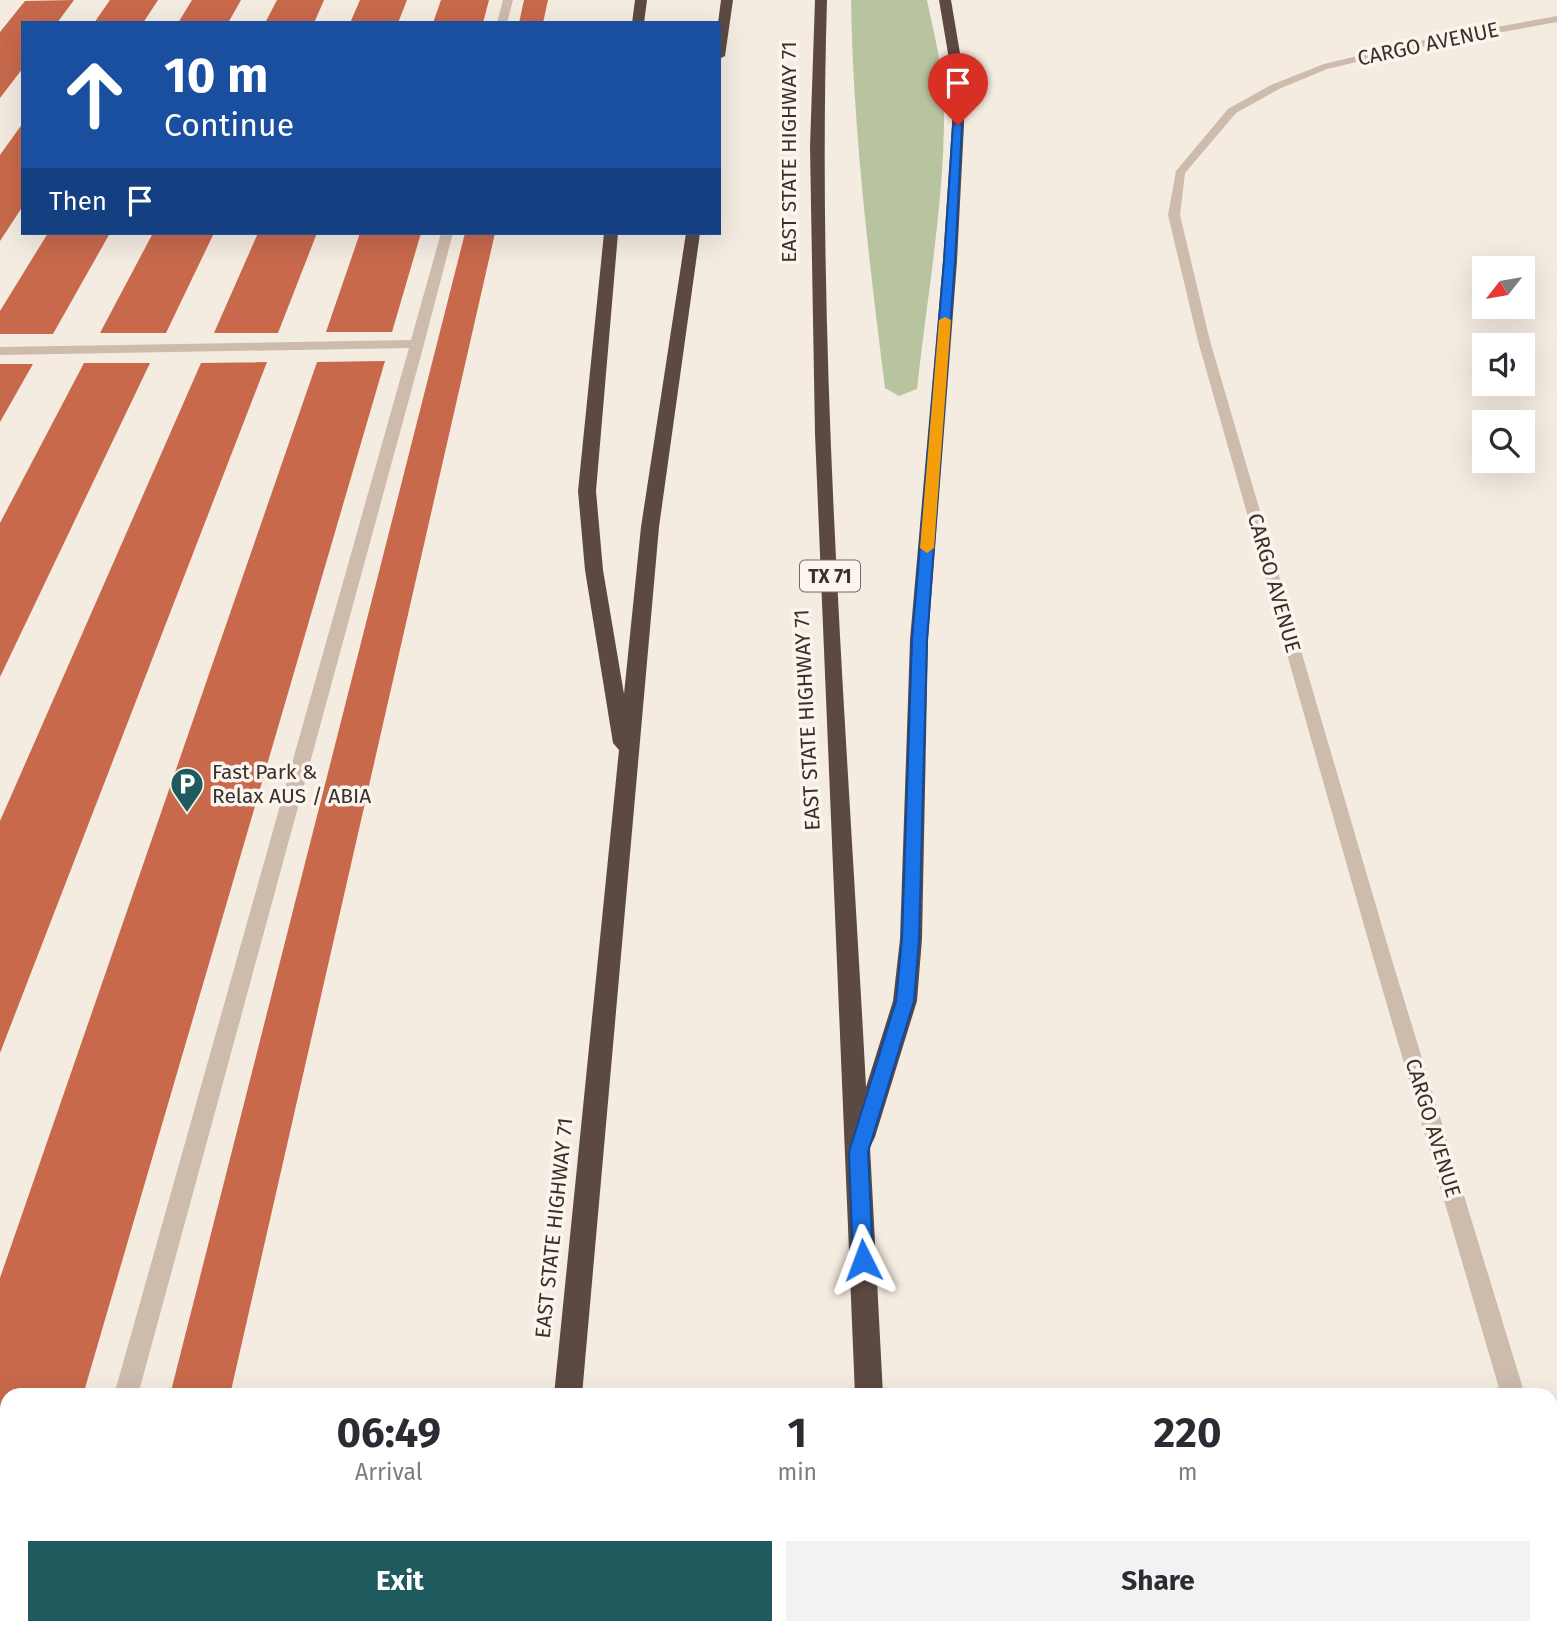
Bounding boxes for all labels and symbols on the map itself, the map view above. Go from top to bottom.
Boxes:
street label: CARGO AVENUE [1355,16,1501,72]
street label: EAST STATE HIGHWAY 71 [776,41,802,263]
pin [928,53,988,125]
north arrow [1472,256,1535,318]
street label: CARGO AVENUE [1242,510,1306,656]
road number: TX 71 [800,561,860,592]
street label: EAST STATE HIGHWAY 71 [788,609,826,831]
place label: Fast Park & Relax AUS / ABIA [212,759,371,809]
parking icon: Fast Park & Relax AUS / ABIA [168,765,206,814]
street label: CARGO AVENUE [1400,1055,1466,1201]
street label: EAST STATE HIGHWAY 71 [529,1116,579,1340]
position arrow [826,1223,900,1297]

